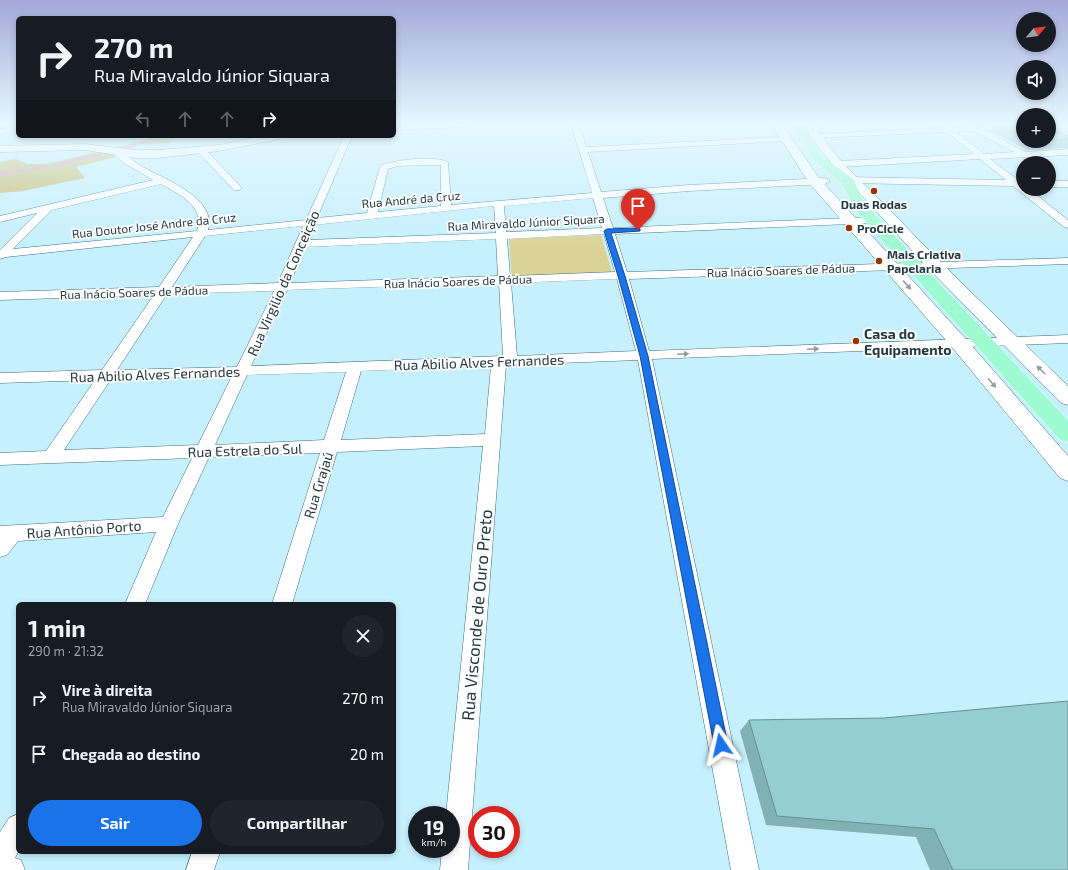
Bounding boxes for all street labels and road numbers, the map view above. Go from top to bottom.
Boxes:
street label: Rua André da Cruz [361,188,461,210]
street label: Rua Virgilio da Conceição [243,207,324,359]
street label: Rua Doutor José Andre da Cruz [71,209,237,241]
street label: Rua Miravaldo Júnior Siquara [447,211,605,233]
street label: Rua Inácio Soares de Pádua [707,260,855,280]
street label: Rua Inácio Soares de Pádua [384,271,532,291]
street label: Rua Inácio Soares de Pádua [60,282,208,302]
street label: Rua Abilio Alves Fernandes [394,351,564,373]
street label: Rua Abilio Alves Fernandes [70,363,240,385]
street label: Rua Estrela do Sul [187,439,303,460]
street label: Rua Grajaú [300,450,336,520]
street label: Rua Visconde de Ouro Preto [457,508,495,722]
street label: Rua Antônio Porto [26,517,142,541]

